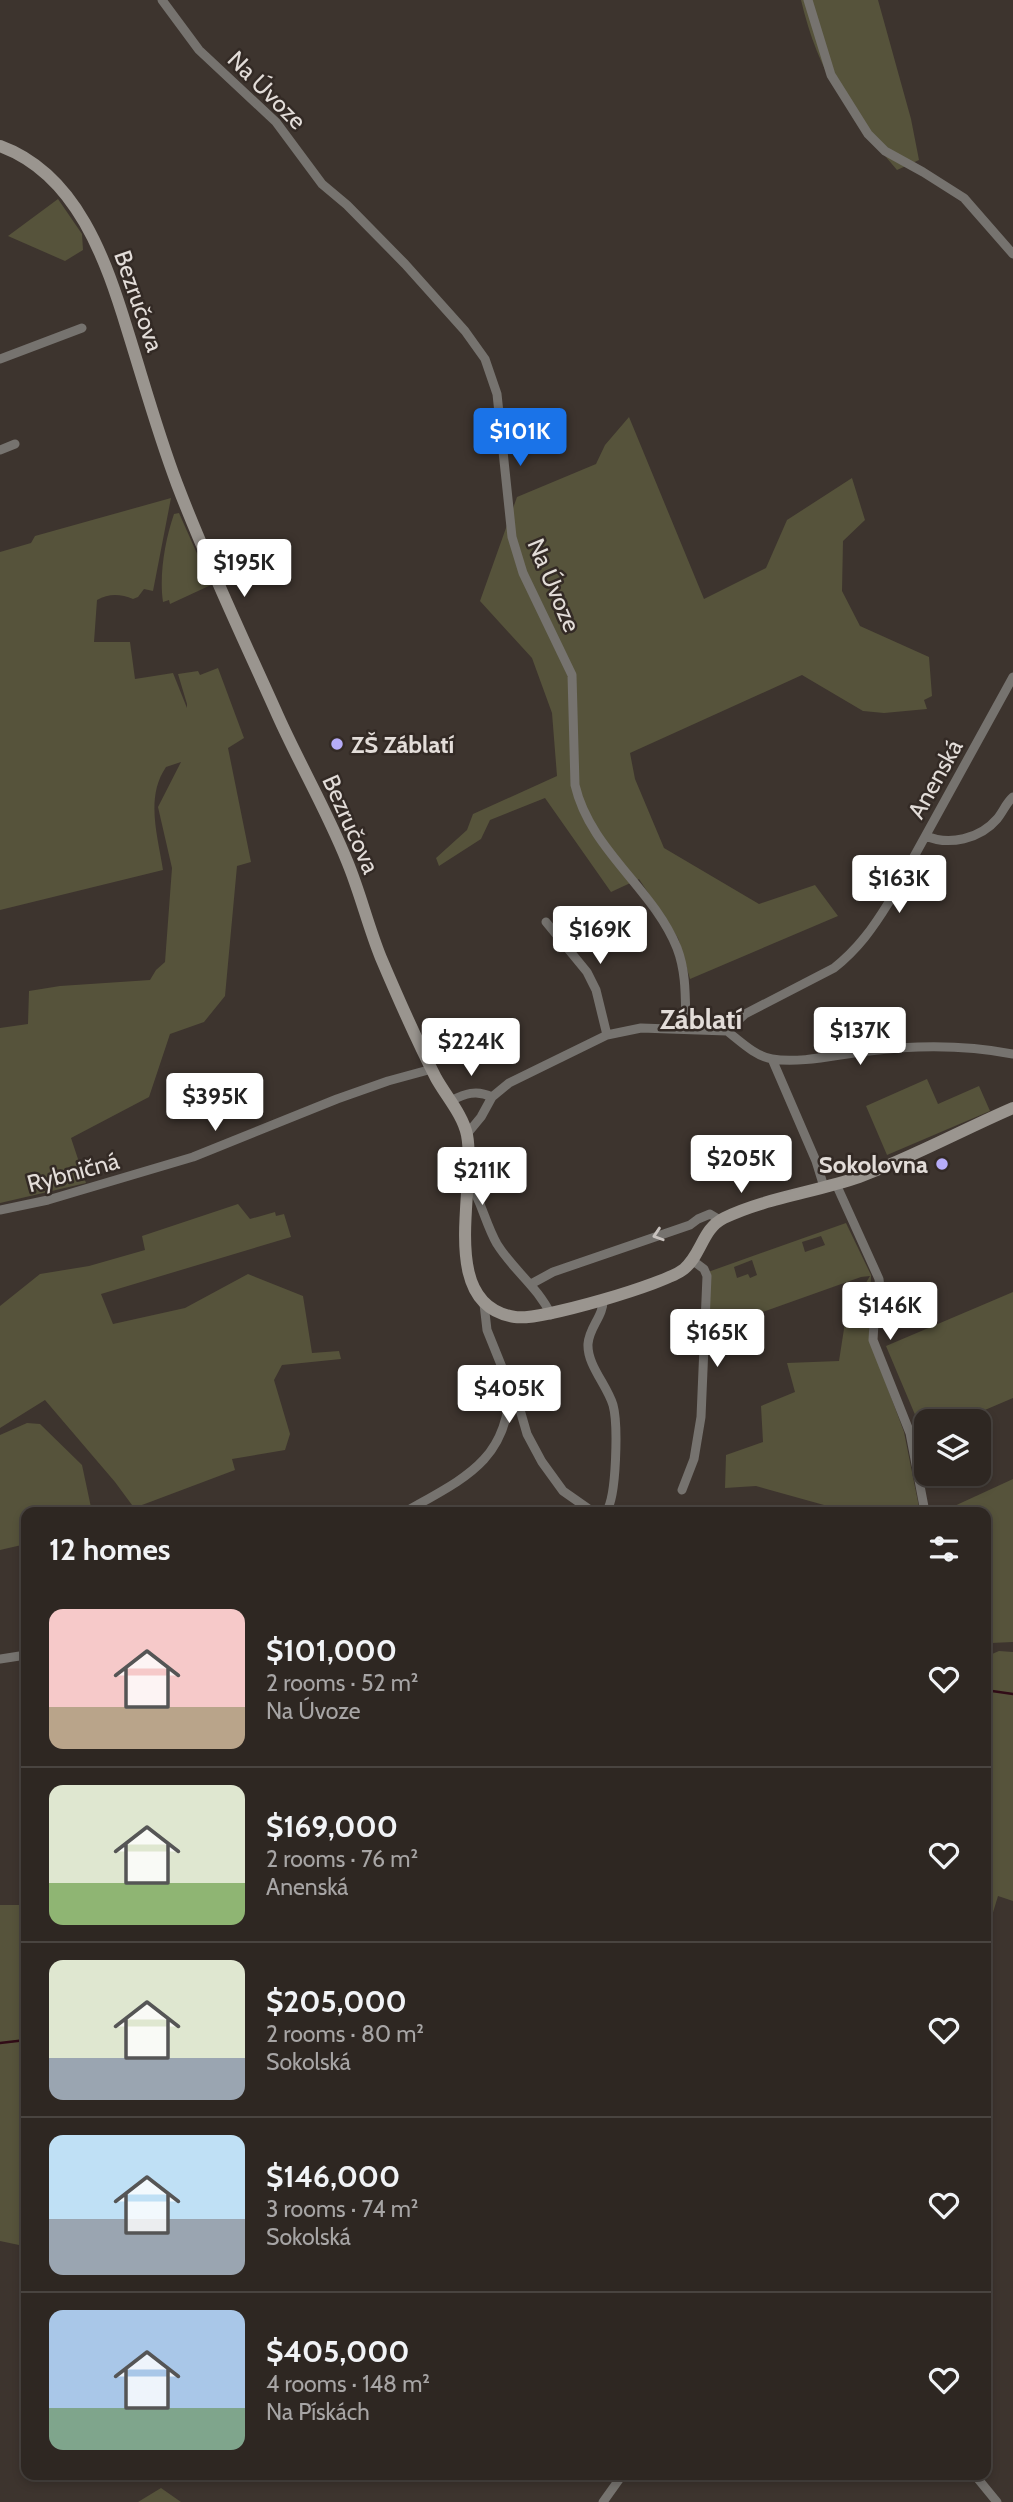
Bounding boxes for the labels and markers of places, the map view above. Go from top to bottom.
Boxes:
pin: $101K [471,408,569,468]
pin: $195K [195,540,293,599]
place label: ZŠ Záblatí [351,730,454,759]
marker: ZŠ Záblatí [329,736,345,752]
pin: $163K [850,856,948,915]
pin: $169K [551,906,649,966]
pin: $137K [811,1007,909,1067]
pin: $224K [422,1018,520,1078]
pin: $395K [166,1074,264,1133]
pin: $205K [692,1136,790,1195]
pin: $211K [433,1148,531,1207]
place label: Sokolovna [819,1150,928,1179]
marker: Sokolovna [934,1156,950,1172]
pin: $146K [841,1282,939,1342]
pin: $165K [668,1310,766,1369]
pin: $405K [460,1366,558,1425]

